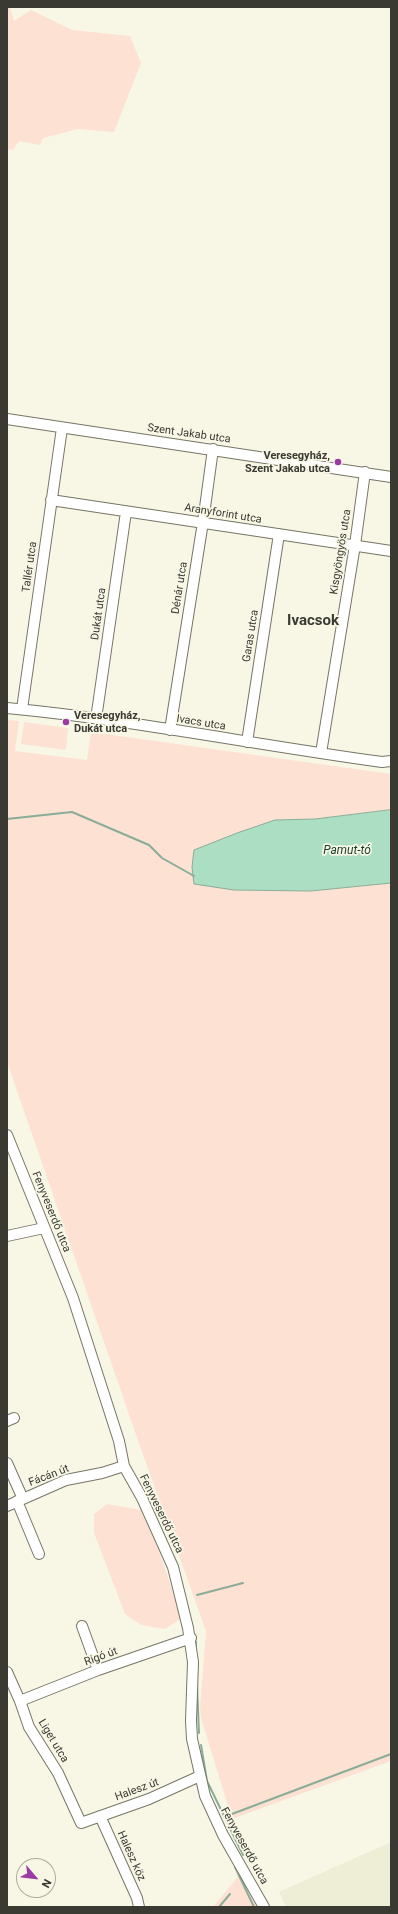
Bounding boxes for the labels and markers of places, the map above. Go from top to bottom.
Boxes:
place label: Veresegyház, Szent Jakab utca [245,449,330,475]
marker: Veresegyház, Szent Jakab utca [333,457,343,467]
place label: Veresegyház, Dukát utca [74,709,141,735]
marker: Veresegyház, Dukát utca [61,717,71,727]

